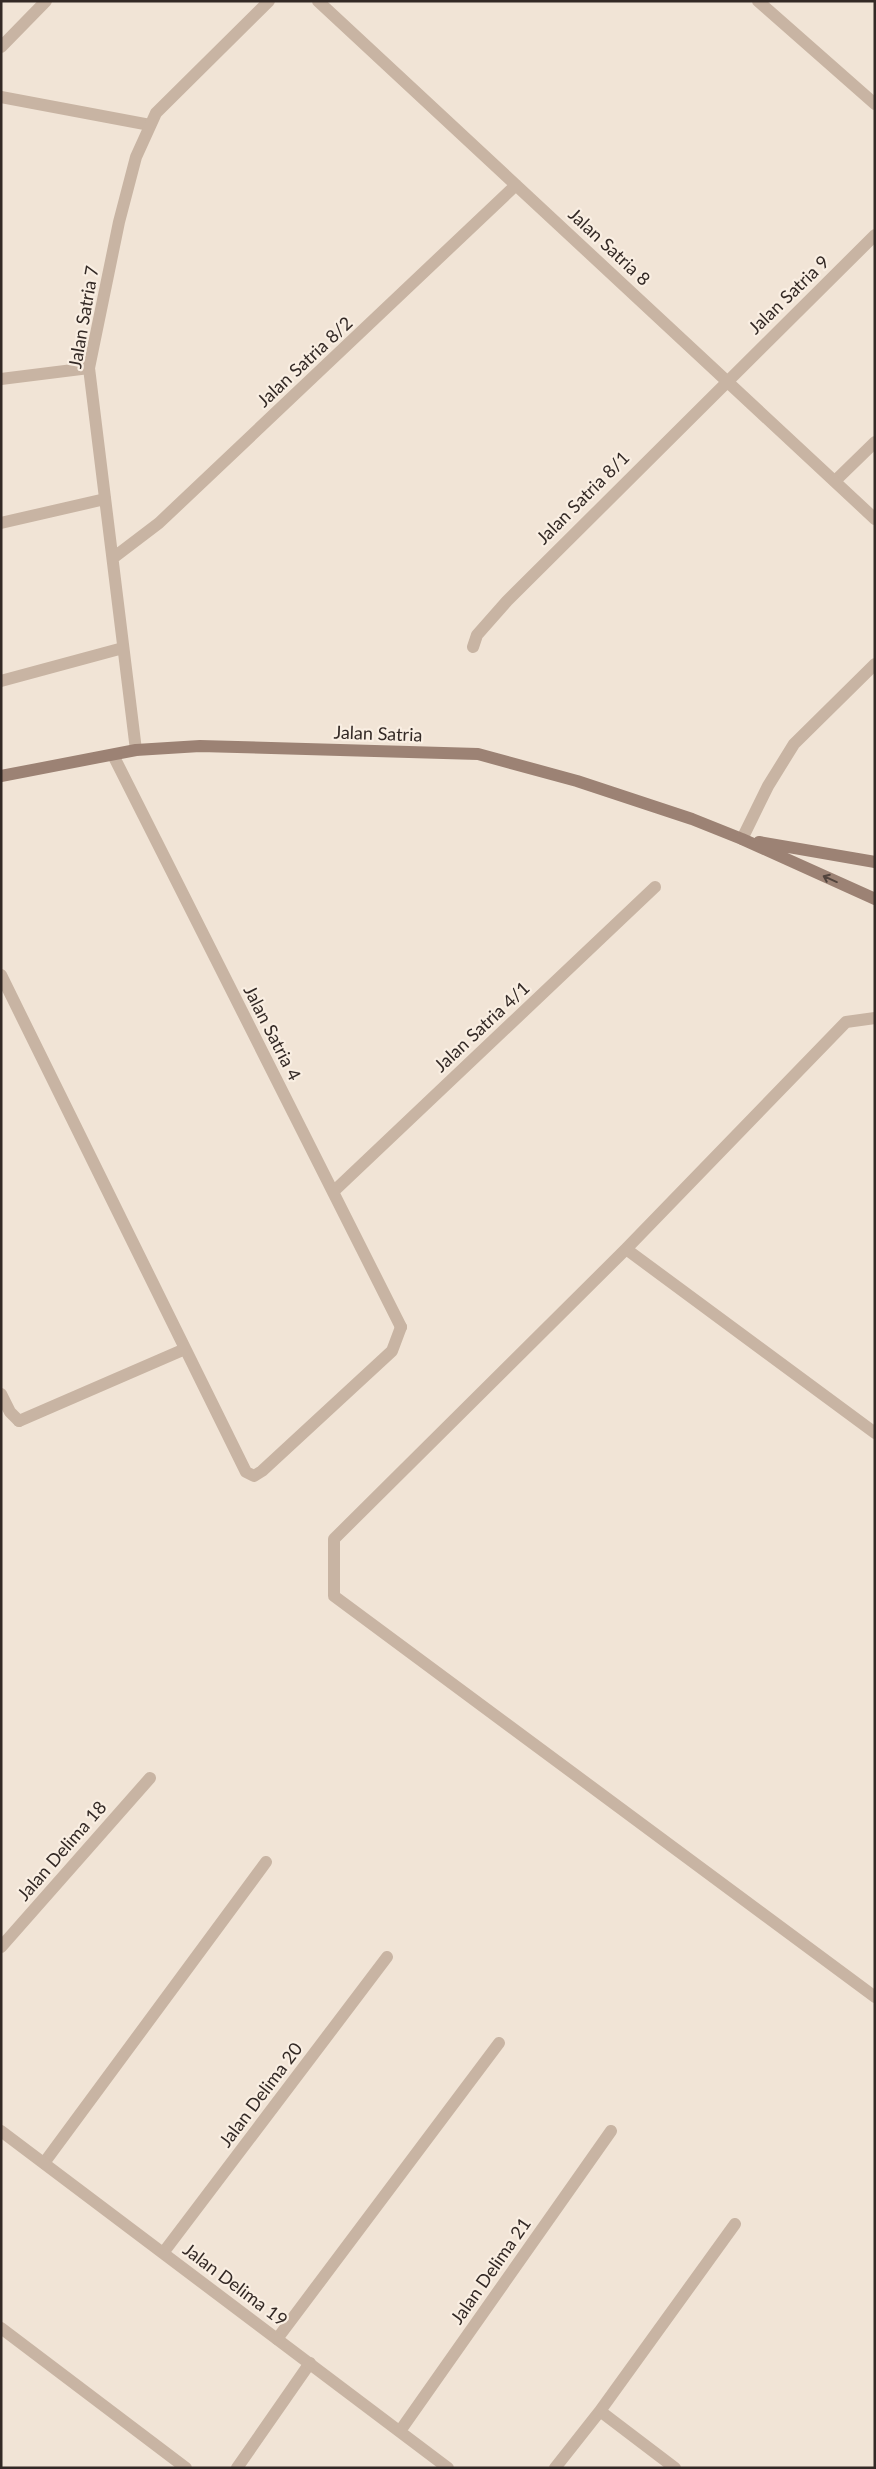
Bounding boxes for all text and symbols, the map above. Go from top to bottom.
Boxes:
street label: Jalan Satria 8 [564,203,655,290]
street label: Jalan Satria 9 [743,250,833,338]
street label: Jalan Satria 7 [63,264,103,370]
street label: Jalan Satria 8/2 [252,311,357,411]
street label: Jalan Satria 8/1 [531,446,633,548]
street label: Jalan Satria [333,720,423,746]
one-way arrow [823,874,838,883]
street label: Jalan Satria 4/1 [429,976,534,1076]
street label: Jalan Satria 4 [240,981,306,1084]
street label: Jalan Delima 18 [12,1796,111,1905]
street label: Jalan Delima 20 [214,2038,307,2151]
street label: Jalan Delima 21 [445,2213,535,2328]
street label: Jalan Delima 19 [179,2238,292,2331]

